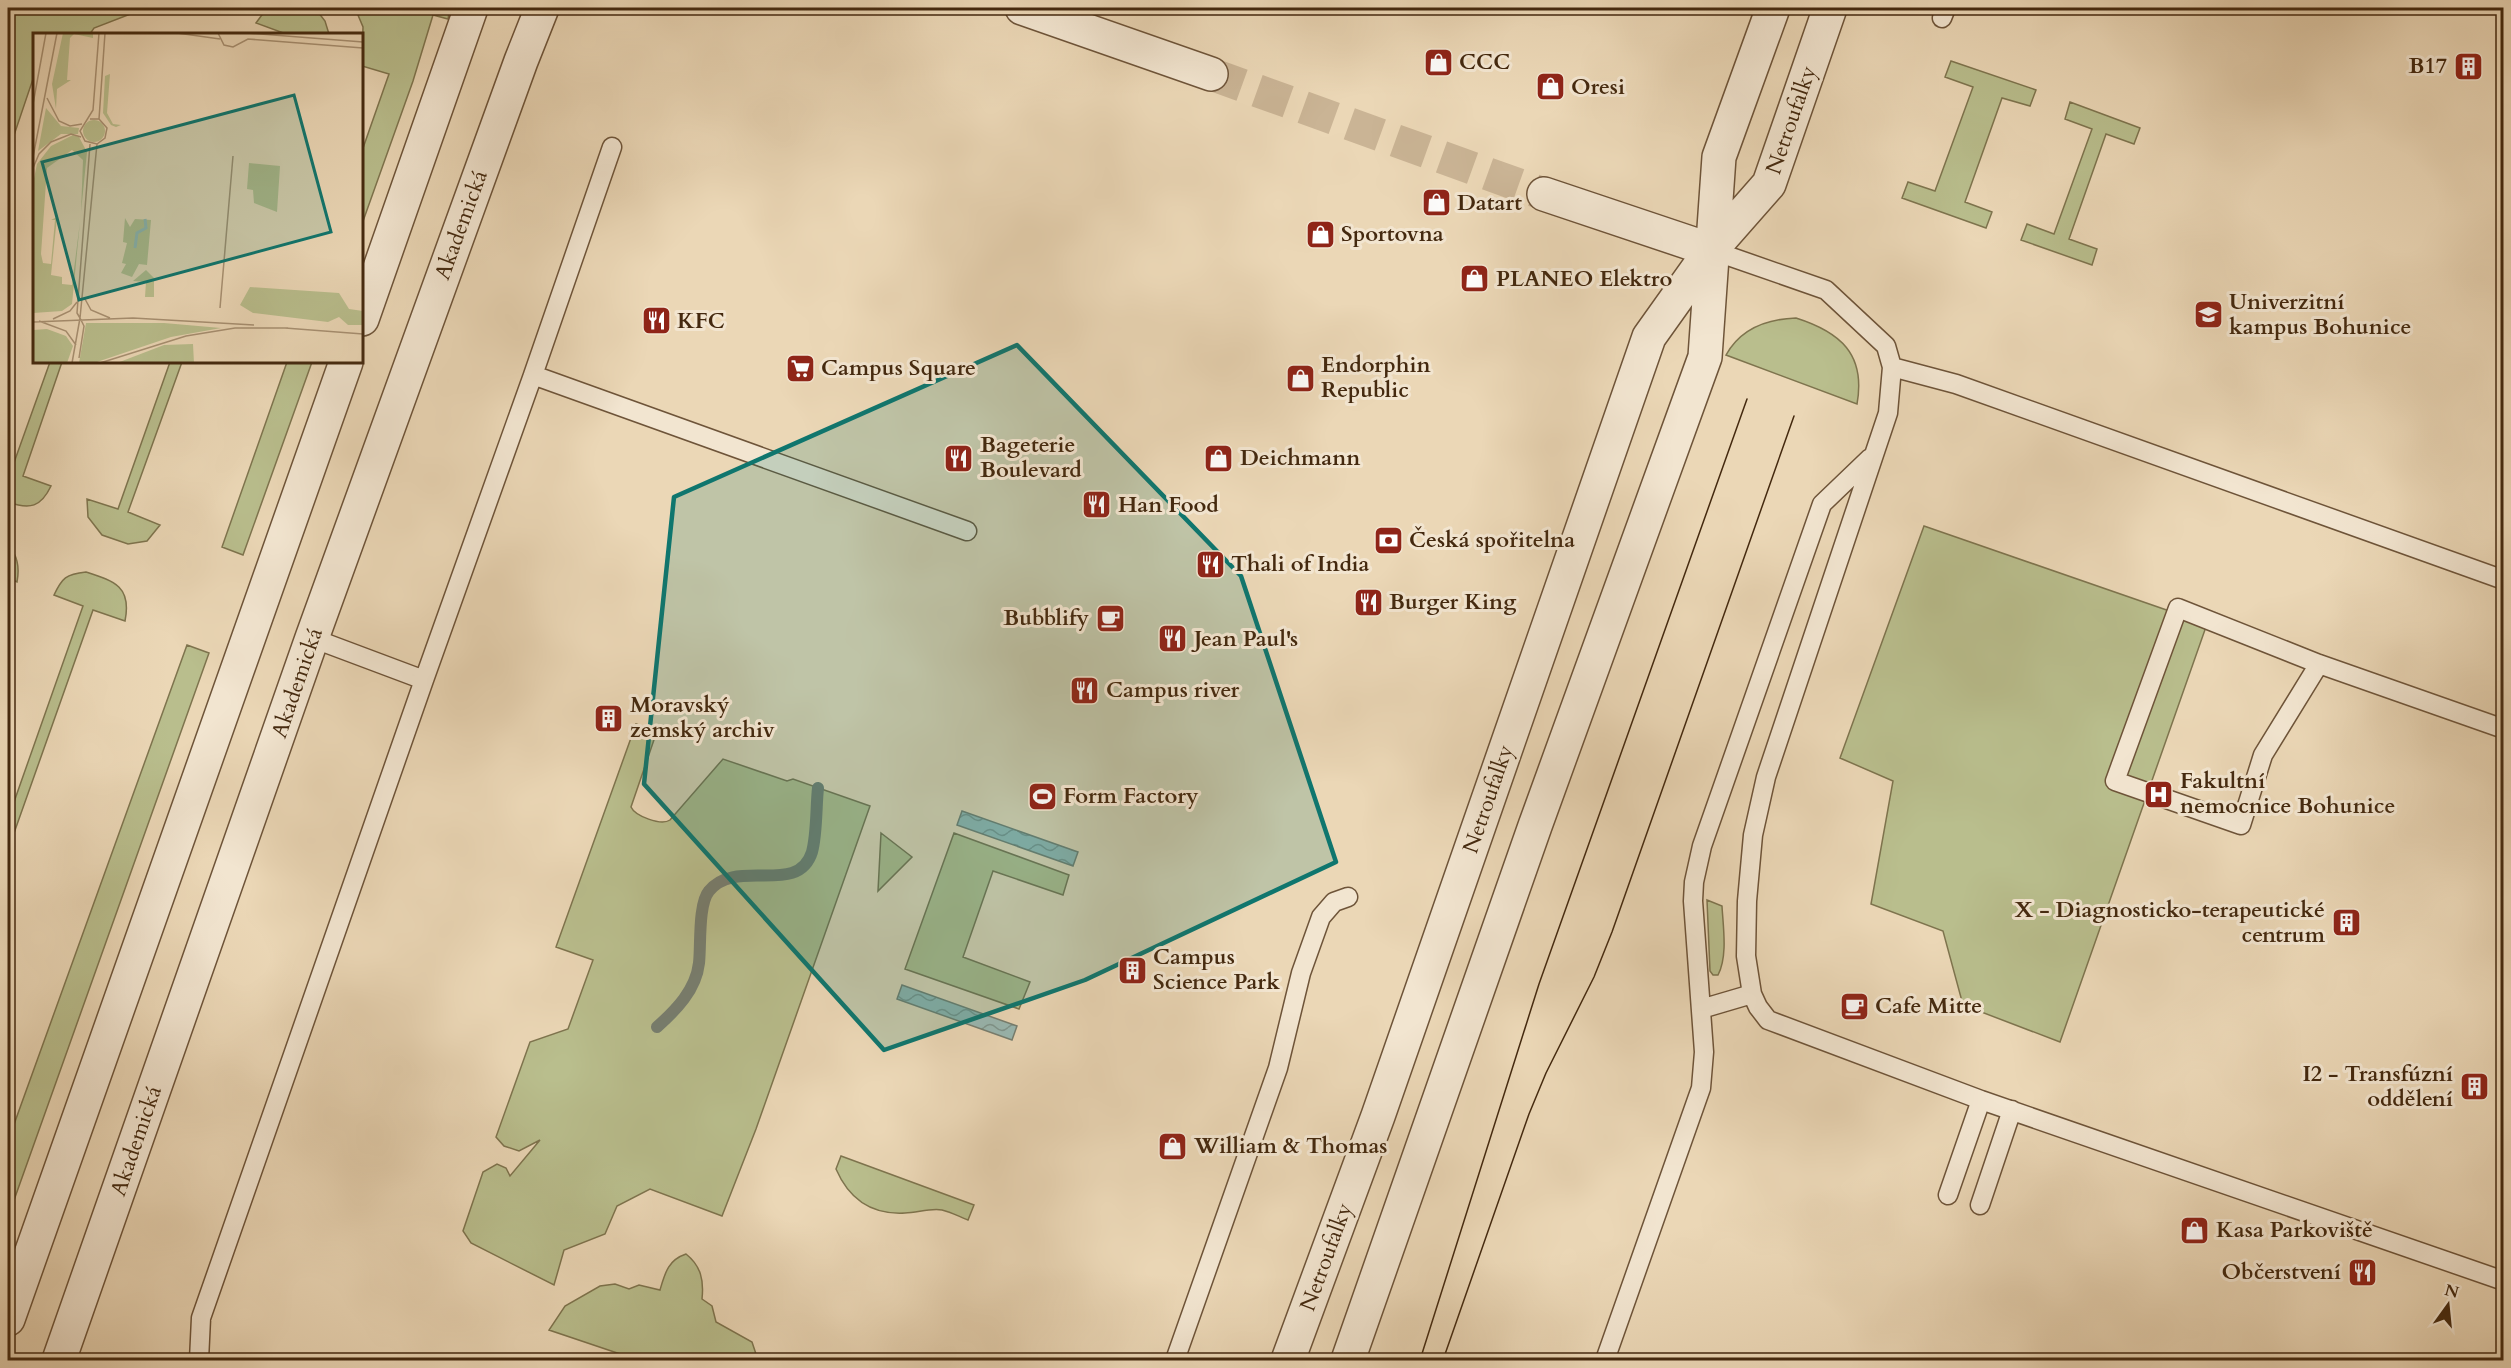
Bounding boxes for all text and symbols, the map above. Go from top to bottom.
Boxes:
inset map [33,33,363,363]
shop icon: CCC [1422,46,1454,78]
place label: CCC [1459,47,1510,77]
building icon: B17 [2452,50,2484,82]
place label: B17 [2409,51,2447,81]
street label: Netroufalky [1758,61,1824,178]
shop icon: Oresi [1534,71,1566,103]
place label: Oresi [1571,72,1625,102]
street label: Akademická [427,166,495,284]
shop icon: Datart [1420,187,1452,219]
place label: Datart [1457,188,1522,218]
shop icon: Sportovna [1304,218,1336,250]
place label: Sportovna [1341,219,1444,249]
shop icon: PLANEO Elektro [1459,263,1491,295]
place label: PLANEO Elektro [1496,264,1672,294]
place label: Univerzitní kampus Bohunice [2229,287,2411,342]
school or university icon: Univerzitní kampus Bohunice [2192,299,2224,331]
restaurant icon: KFC [640,305,672,337]
place label: KFC [677,306,725,336]
place label: Endorphin Republic [1321,350,1431,405]
supermarket icon: Campus Square [784,352,816,384]
place label: Campus Square [821,353,976,383]
shop icon: Endorphin Republic [1284,362,1316,394]
place label: Bageterie Boulevard [980,430,1082,485]
restaurant icon: Bageterie Boulevard [943,442,975,474]
shop icon: Deichmann [1203,442,1235,474]
place label: Deichmann [1240,443,1361,473]
restaurant icon: Han Food [1081,489,1113,521]
place label: Han Food [1118,490,1219,520]
bank icon: Česká spořitelna [1372,524,1404,556]
place label: Česká spořitelna [1409,525,1575,555]
restaurant icon: Thali of India [1194,548,1226,580]
place label: Thali of India [1231,549,1369,579]
restaurant icon: Burger King [1352,586,1384,618]
place label: Burger King [1389,587,1517,617]
cafe icon: Bubblify [1094,602,1126,634]
place label: Bubblify [1003,603,1089,633]
street label: Akademická [264,623,330,742]
restaurant icon: Jean Paul's [1157,623,1189,655]
place label: Jean Paul's [1191,624,1298,654]
restaurant icon: Campus river [1069,674,1101,706]
place label: Campus river [1106,675,1239,705]
place label: Moravský zemský archiv [630,690,776,745]
building icon: Moravský zemský archiv [593,702,625,734]
street label: Netroufalky [1455,740,1521,857]
place label: Fakultní nemocnice Bohunice [2180,766,2395,821]
hospital icon: Fakultní nemocnice Bohunice [2143,778,2175,810]
sports icon: Form Factory [1026,780,1058,812]
place label: Form Factory [1063,781,1199,811]
place label: X - Diagnosticko-terapeutické centrum [2015,895,2326,950]
building icon: X - Diagnosticko-terapeutické centrum [2330,907,2362,939]
place label: Campus Science Park [1153,942,1280,997]
building icon: Campus Science Park [1116,954,1148,986]
cafe icon: Cafe Mitte [1838,990,1870,1022]
place label: Cafe Mitte [1875,991,1982,1021]
place label: I2 - Transfúzní oddělení [2302,1059,2453,1114]
building icon: I2 - Transfúzní oddělení [2458,1071,2490,1103]
street label: Akademická [103,1081,169,1200]
shop icon: William & Thomas [1157,1130,1189,1162]
place label: William & Thomas [1193,1131,1387,1161]
street label: Netroufalky [1293,1198,1360,1315]
shop icon: Kasa Parkoviště [2179,1214,2211,1246]
place label: Kasa Parkoviště [2216,1215,2373,1245]
restaurant icon: Občerstvení [2346,1256,2378,1288]
place label: Občerstvení [2221,1257,2341,1287]
north arrow [2418,1275,2478,1335]
text: N [2442,1279,2461,1304]

